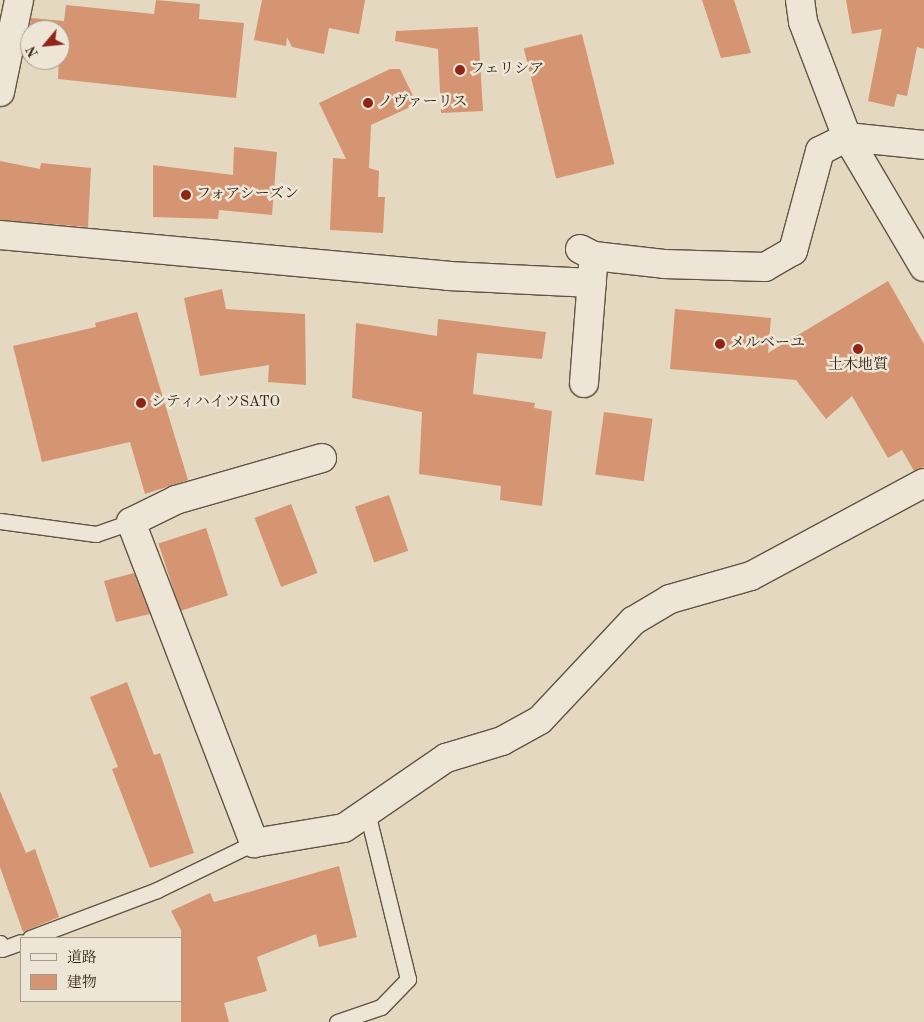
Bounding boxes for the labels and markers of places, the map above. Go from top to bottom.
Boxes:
place label: フェリシア [470,61,545,79]
marker: フェリシア [454,64,466,76]
place label: ノヴァーリス [378,94,468,112]
marker: ノヴァーリス [362,97,374,109]
place label: フォアシーズン [196,186,301,204]
marker: フォアシーズン [180,189,192,201]
place label: メルベーユ [730,335,805,353]
marker: メルベーユ [714,338,726,350]
marker: 土木地質 [852,343,864,355]
place label: 土木地質 [828,357,888,375]
place label: シティハイツSATO [151,394,281,412]
marker: シティハイツSATO [135,397,147,409]

